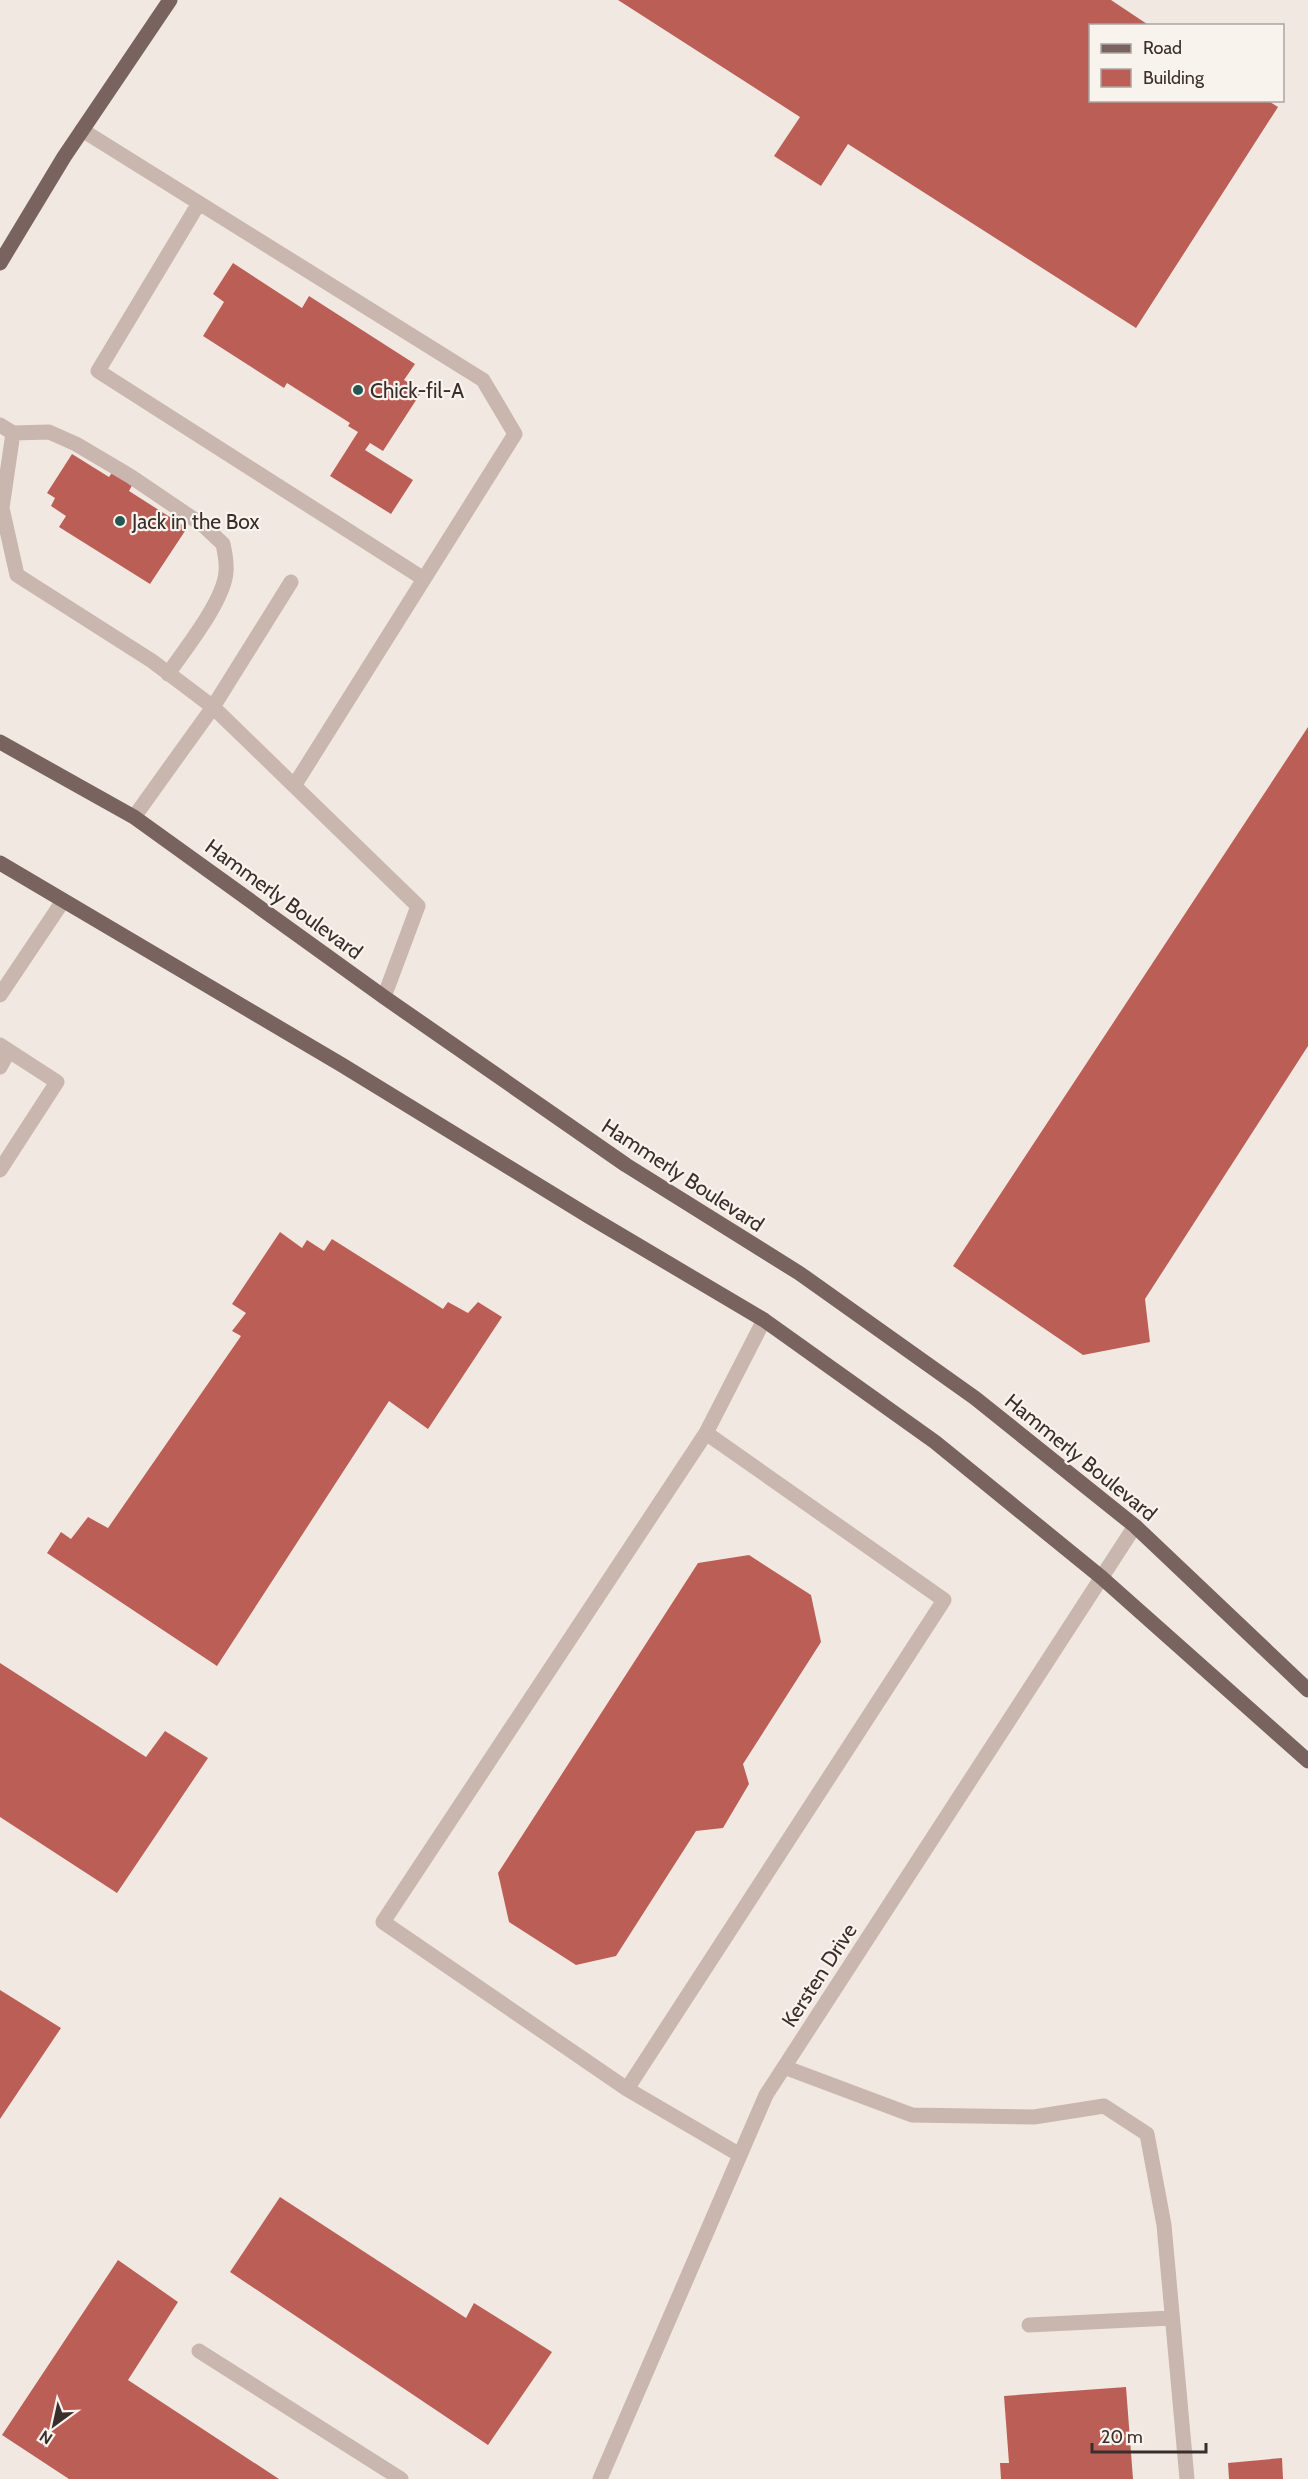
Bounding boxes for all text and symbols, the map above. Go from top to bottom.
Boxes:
legend [1089,24,1284,102]
text: Road [1143,37,1182,59]
text: Building [1143,67,1205,89]
place label: Chick-fil-A [370,378,464,403]
marker: Chick-fil-A [351,383,365,397]
place label: Jack in the Box [131,509,259,534]
marker: Jack in the Box [113,514,127,528]
street label: Hammerly Boulevard [201,834,367,964]
street label: Hammerly Boulevard [597,1113,769,1237]
street label: Hammerly Boulevard [1000,1388,1162,1526]
street label: Kersten Drive [776,1918,862,2032]
north arrow [24,2395,84,2455]
scale bar [1092,2416,1206,2454]
text: N [36,2426,56,2448]
text: 20 m [1101,2426,1143,2448]

